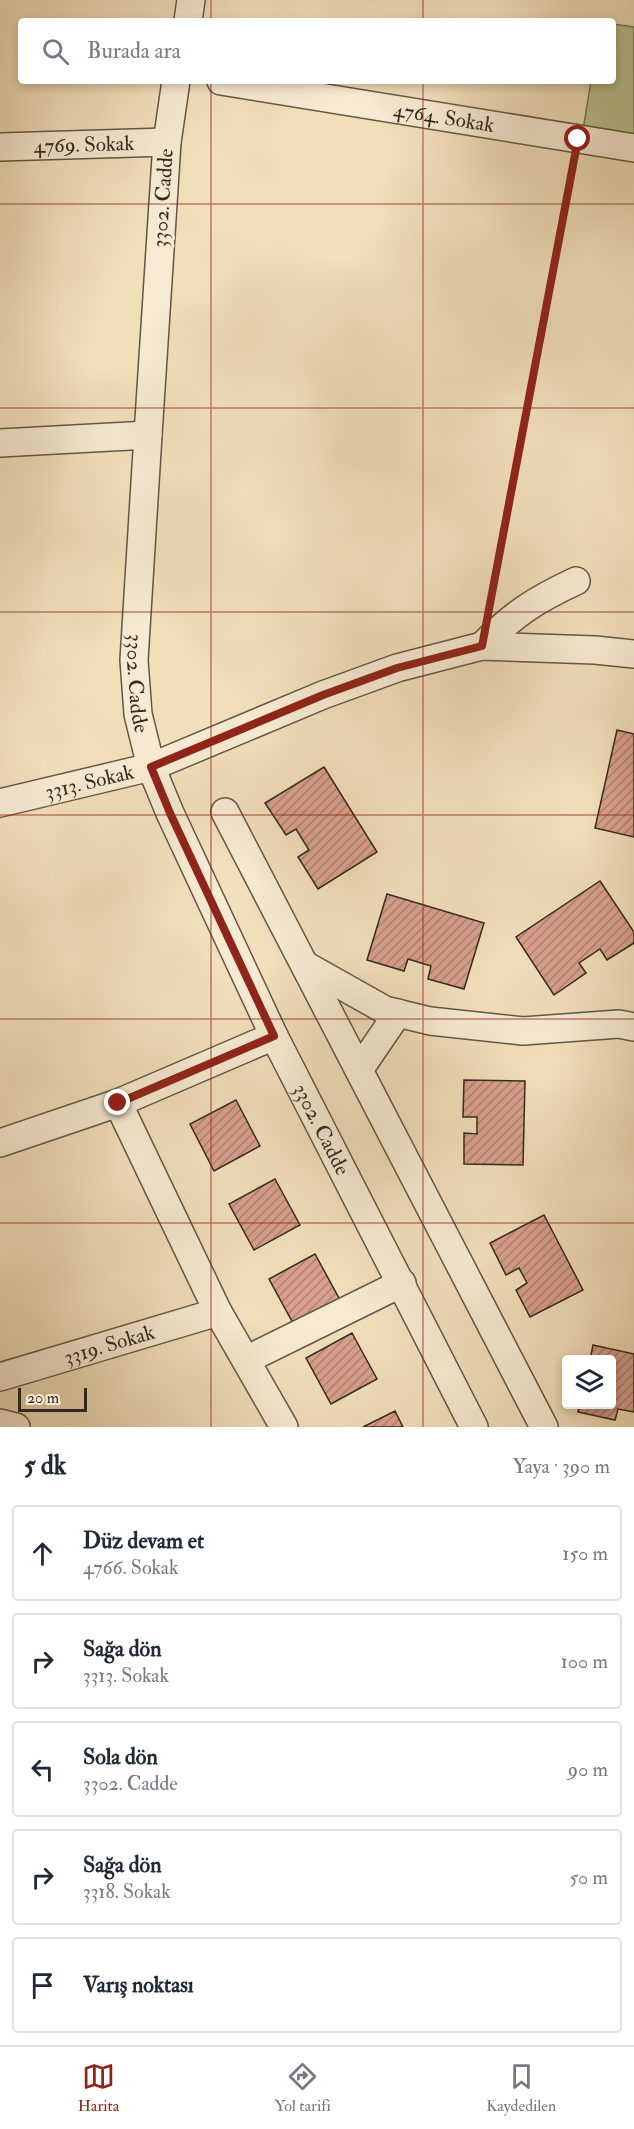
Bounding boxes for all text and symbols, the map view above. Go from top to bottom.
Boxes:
search box [18,18,616,84]
icon: search [39,35,72,68]
text: Burada ara [87,37,181,65]
street label: 4764. Sokak [392,96,496,139]
route start [564,125,590,151]
street label: 4769. Sokak [33,129,135,159]
street label: 3302. Cadde [146,147,180,249]
street label: 3302. Cadde [120,633,156,736]
street label: 3313. Sokak [42,758,137,805]
street label: 3302. Cadde [287,1079,356,1180]
route end [104,1089,130,1115]
street label: 3319. Sokak [61,1318,158,1371]
map controls [562,1355,616,1409]
button: layers [562,1355,616,1409]
scale bar [18,1385,87,1412]
text: 20 m [27,1388,59,1408]
text: 5 dk [24,1450,66,1482]
text: Yaya · 390 m [513,1454,610,1479]
text: Düz devam et [83,1527,204,1555]
icon: ahead [26,1537,59,1570]
text: 150 m [562,1541,608,1566]
text: 4766. Sokak [83,1555,179,1580]
text: Sağa dön [83,1635,162,1663]
icon: right [26,1645,59,1678]
text: 100 m [561,1649,608,1674]
text: 3313. Sokak [83,1663,169,1688]
text: Sola dön [83,1743,158,1771]
icon: left [26,1753,59,1786]
text: 90 m [568,1757,608,1782]
text: 3302. Cadde [83,1771,178,1796]
text: Sağa dön [83,1851,162,1879]
icon: right [26,1861,59,1894]
text: 50 m [569,1865,608,1890]
text: 3318. Sokak [83,1879,171,1904]
icon: arrive [26,1969,59,2002]
text: Varış noktası [83,1971,194,1999]
tab: Harita [78,2060,119,2116]
tab: Yol tarifi [275,2060,331,2116]
tab: Kaydedilen [486,2060,556,2116]

